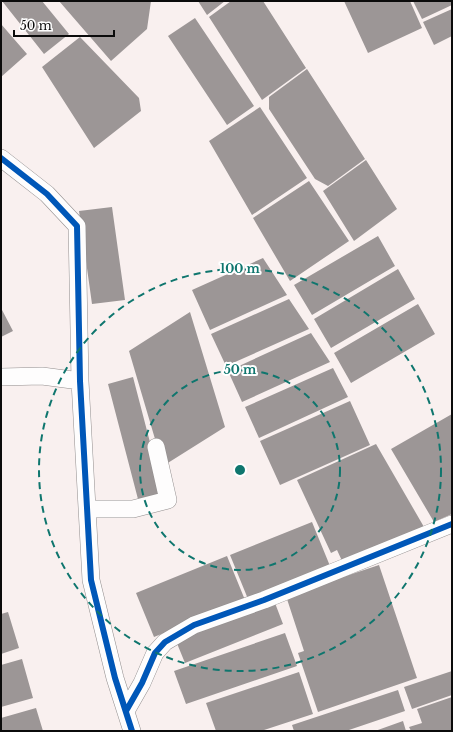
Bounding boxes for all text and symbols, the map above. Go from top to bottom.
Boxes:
scale bar [14,12,114,38]
text: 50 m [20,18,52,33]
text: 100 m [220,261,261,276]
text: 50 m [224,362,257,377]
centre of rings [233,463,247,477]

